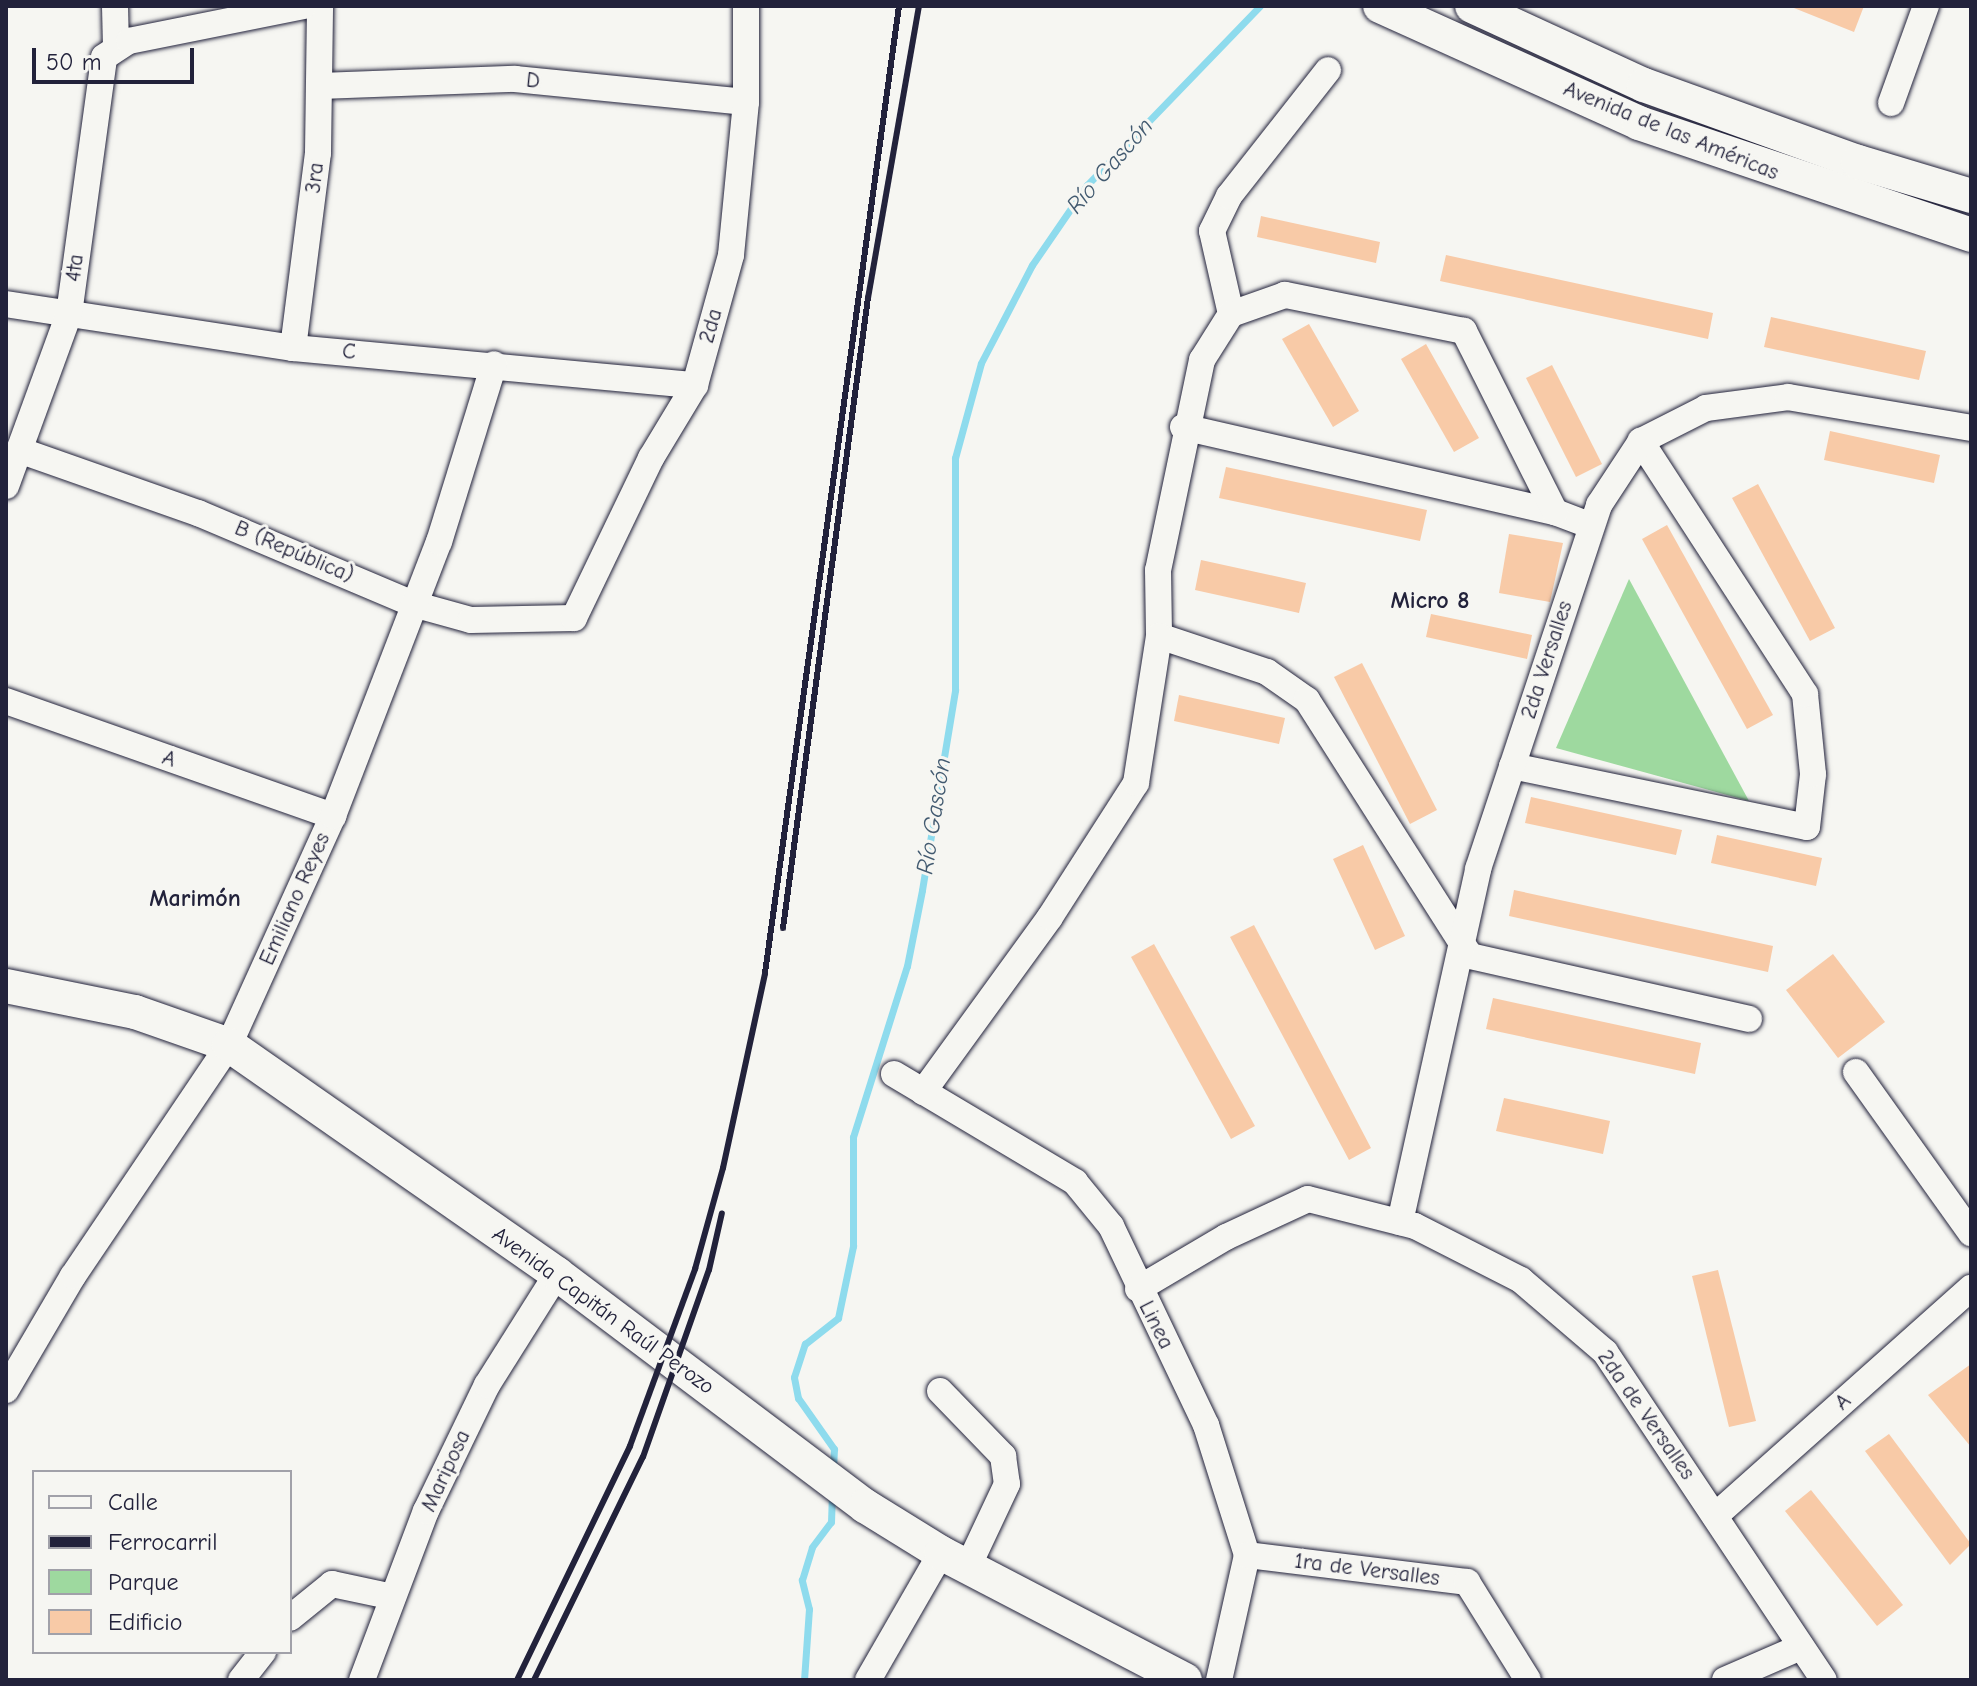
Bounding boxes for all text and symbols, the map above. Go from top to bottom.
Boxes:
scale bar [36,32,198,82]
text: 50 m [46,48,102,76]
street label: D [525,67,541,95]
street label: Avenida de las Américas [1560,76,1782,186]
water label: Río Gascón [1061,112,1159,220]
street label: 3ra [300,161,330,195]
street label: 4ta [60,253,90,283]
street label: 2da [694,306,728,346]
street label: C [341,338,357,366]
street label: B (República) [231,515,357,589]
district label: Micro 8 [1390,587,1470,615]
street label: 2da Versalles [1516,598,1578,722]
street label: A [159,744,179,774]
water label: Río Gascón [911,756,957,876]
street label: Emiliano Reyes [254,829,336,969]
district label: Marimón [149,885,241,913]
street label: Avenida Capitán Raúl Perozo [487,1221,719,1401]
street label: Linea [1133,1296,1179,1354]
street label: 2da de Versalles [1591,1345,1701,1485]
street label: A [1829,1388,1857,1416]
street label: Mariposa [416,1426,476,1516]
legend [32,1470,292,1654]
text: Calle [108,1488,158,1516]
text: Ferrocarril [108,1528,218,1556]
street label: 1ra de Versalles [1293,1548,1441,1592]
text: Parque [108,1568,179,1596]
text: Edificio [108,1608,183,1636]

